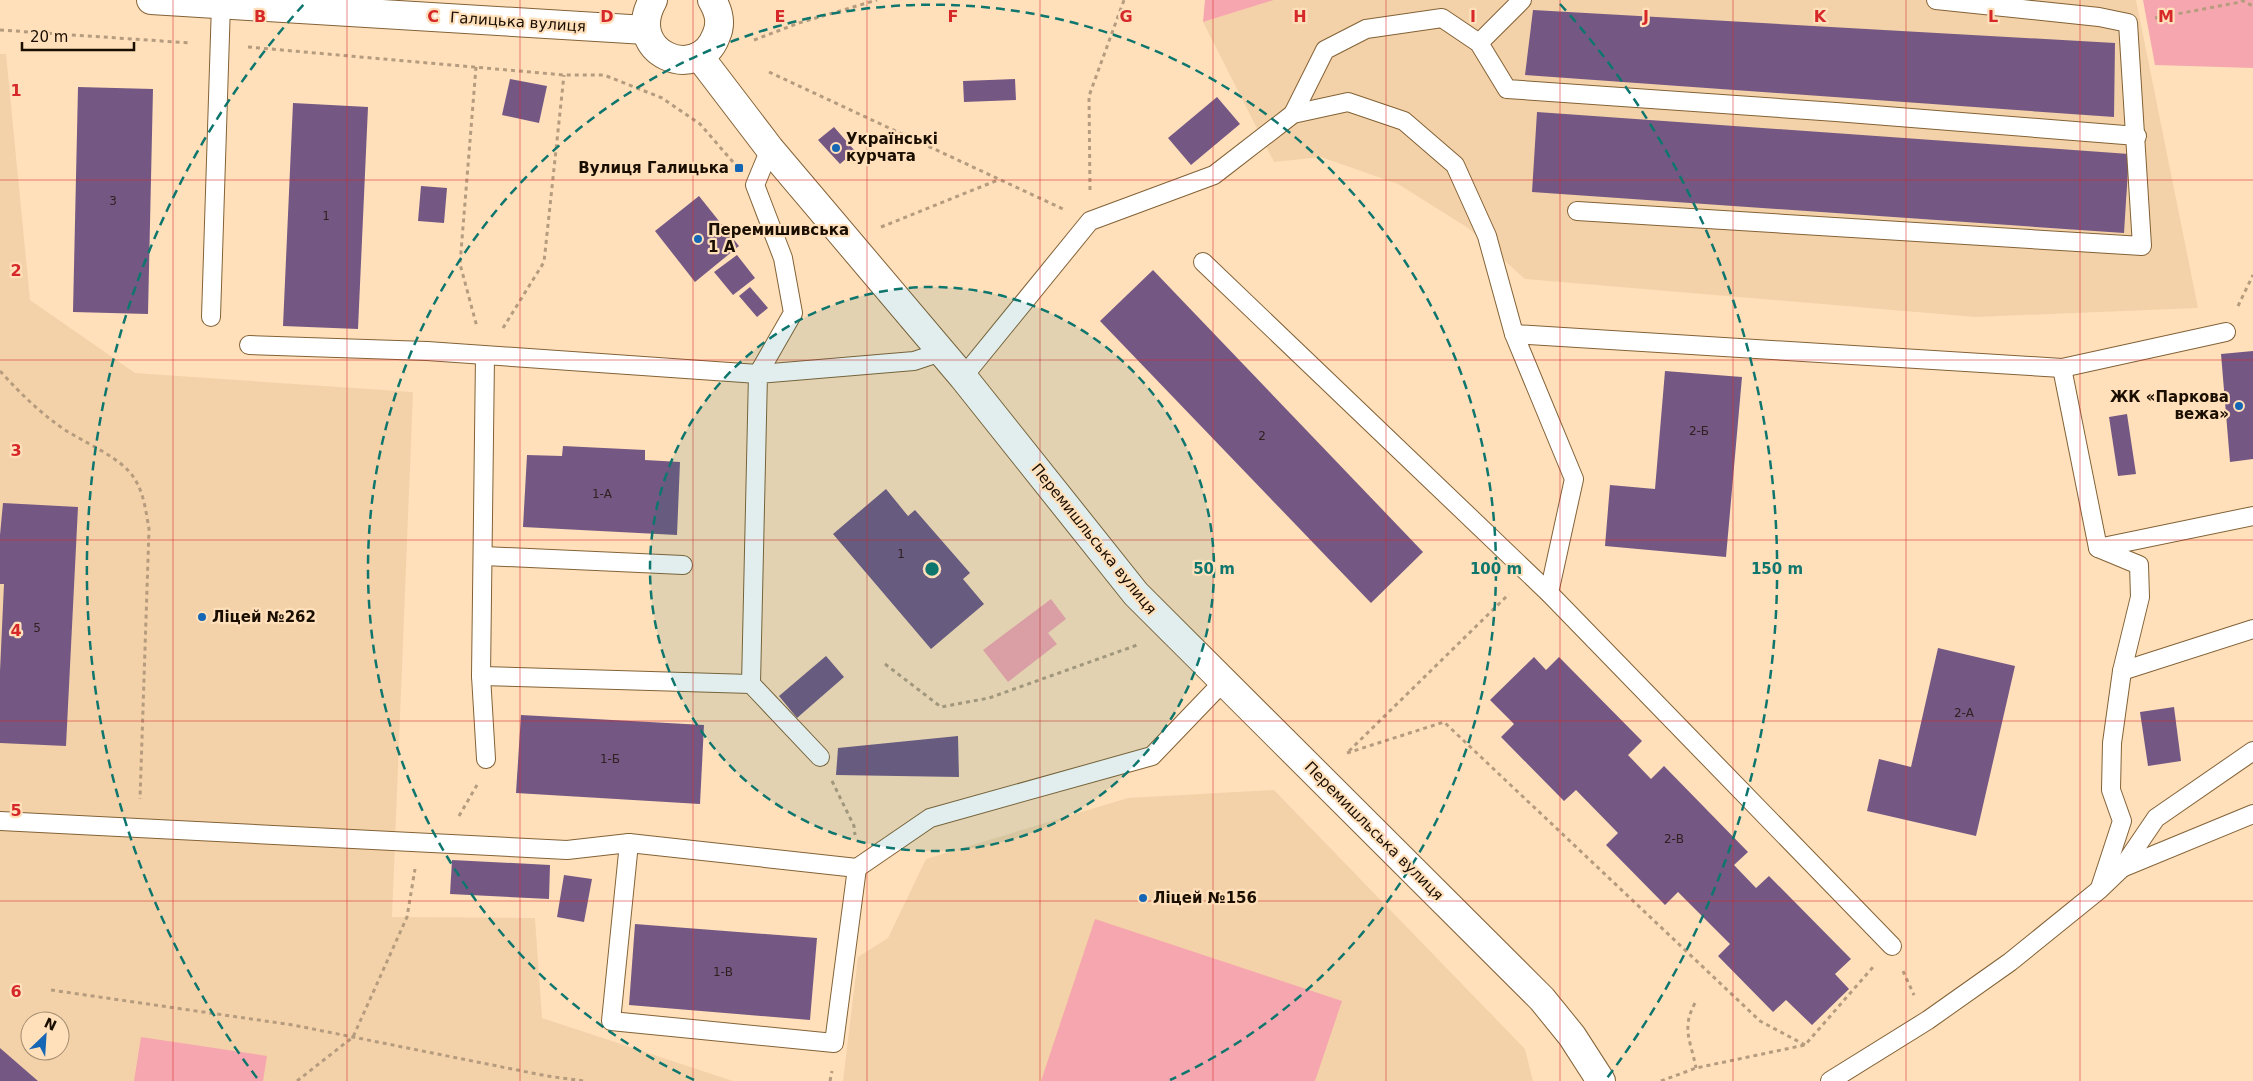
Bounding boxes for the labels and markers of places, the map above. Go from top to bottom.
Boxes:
place label: Українські курчата [846,130,938,165]
marker: Українські курчата [830,142,842,154]
place label: Вулиця Галицька [578,159,729,177]
marker: Вулиця Галицька [733,162,745,174]
place label: Перемишивська 1 А [708,221,849,256]
marker: Перемишивська 1 А [692,233,704,245]
place label: ЖК «Паркова вежа» [2110,388,2229,423]
marker: ЖК «Паркова вежа» [2233,400,2245,412]
centre of rings [923,560,941,578]
place label: Ліцей №262 [212,608,316,626]
marker: Ліцей №262 [196,611,208,623]
place label: Ліцей №156 [1153,889,1257,907]
marker: Ліцей №156 [1137,892,1149,904]

